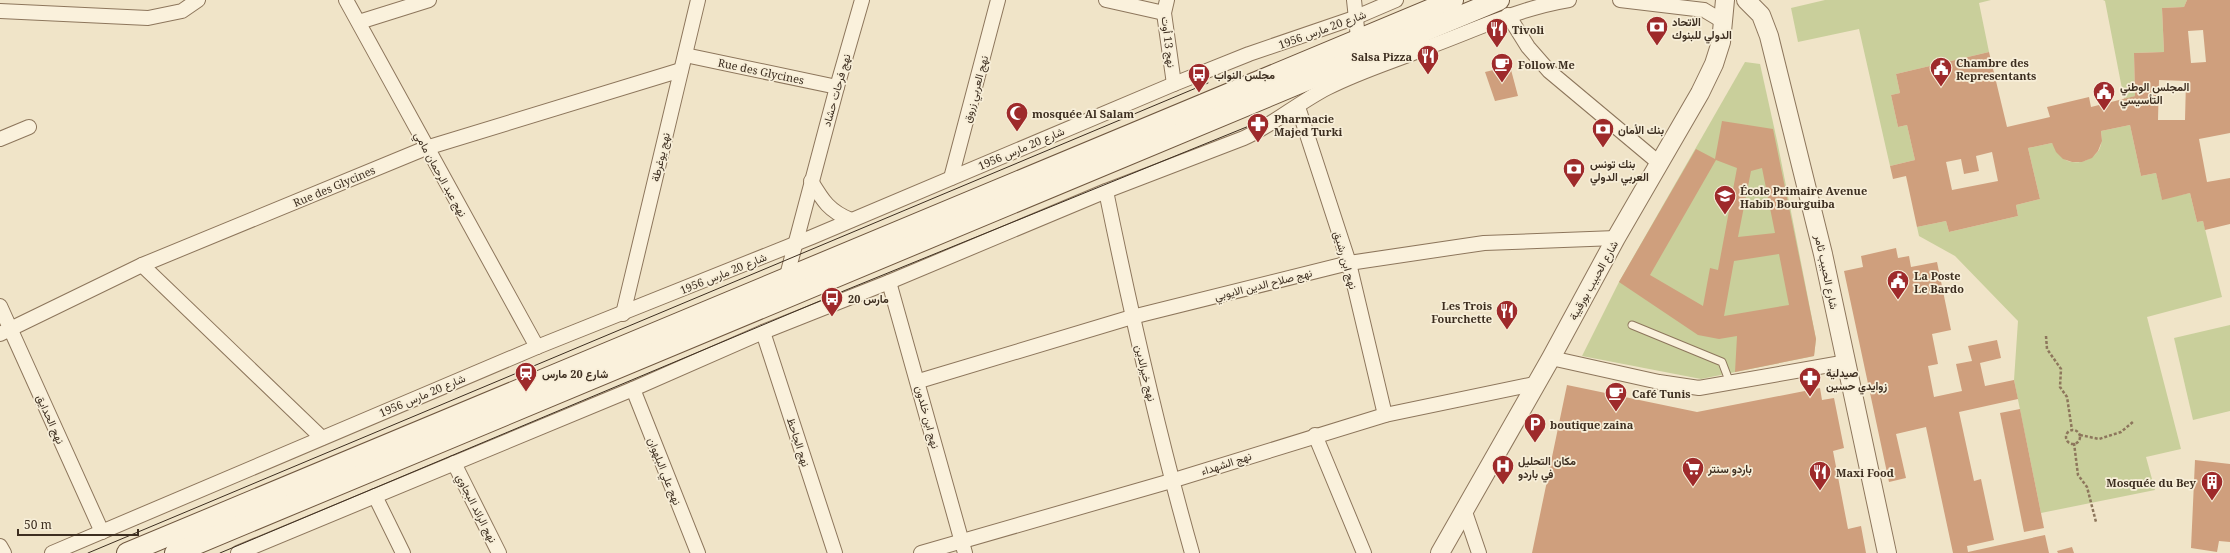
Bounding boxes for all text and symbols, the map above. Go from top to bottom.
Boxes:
street label: شارع 20 مارس 1956 [1276,6,1369,53]
bank icon: الاتحاد الدولي للبنوك [1644,14,1670,47]
place label: الاتحاد الدولي للبنوك [1672,14,1732,44]
street label: نهج 13 أوت [1157,16,1180,68]
restaurant icon: Tivoli [1484,16,1510,49]
place label: Tivoli [1512,22,1544,37]
restaurant icon: Salsa Pizza [1415,43,1441,76]
place label: Salsa Pizza [1351,49,1412,64]
cafe icon: Follow Me [1489,51,1515,84]
street label: نهج فرحات حشاد [818,52,855,128]
street label: نهج العربي زروق [959,54,994,125]
street label: Rue des Glycines [717,55,806,87]
public building icon: Chambre des Representants [1928,55,1954,88]
place label: Chambre des Representants [1956,55,2036,83]
place label: Follow Me [1518,57,1575,72]
bus stop icon: مجلس النواب [1186,61,1212,94]
place label: مجلس النواب [1214,67,1275,82]
public building icon: المجلس الوطني التأسيسي [2091,79,2117,112]
place label: المجلس الوطني التأسيسي [2120,79,2190,109]
mosque icon: mosquée Al Salam [1004,100,1030,133]
place label: mosquée Al Salam [1032,106,1134,121]
pharmacy icon: Pharmacie Majed Turki [1245,111,1271,144]
place label: Pharmacie Majed Turki [1274,111,1342,139]
bank icon: بنك الأمان [1590,116,1616,149]
place label: بنك الأمان [1618,122,1664,137]
street label: شارع 20 مارس 1956 [976,123,1067,174]
street label: نهج عبد الرحمان مامي [409,129,471,221]
street label: نهج يوغرطة [647,131,674,183]
bank icon: بنك تونس العربي الدولي [1561,156,1587,189]
place label: بنك تونس العربي الدولي [1590,156,1649,186]
street label: Rue des Glycines [291,162,377,210]
school or university icon: École Primaire Avenue Habib Bourguiba [1712,183,1738,216]
place label: École Primaire Avenue Habib Bourguiba [1740,183,1867,211]
street label: نهج ابن رشيق [1330,229,1361,291]
street label: شارع الحبيب ثامر [1811,232,1842,311]
street label: شارع الحبيب بورقيبة [1565,237,1622,323]
street label: شارع 20 مارس 1956 [677,249,769,298]
street label: نهج صلاح الدين الايوبي [1212,265,1314,306]
public building icon: La Poste Le Bardo [1885,268,1911,301]
place label: La Poste Le Bardo [1914,268,1964,296]
bus stop icon: 20 مارس [819,285,845,318]
place label: 20 مارس [848,291,889,306]
place label: Les Trois Fourchette [1431,298,1492,326]
restaurant icon: Les Trois Fourchette [1494,298,1520,331]
street label: نهج خيرالدين [1131,343,1160,403]
station icon: شارع 20 مارس [513,360,539,393]
pharmacy icon: صيدلية زوايدي حسين [1797,365,1823,398]
place label: صيدلية زوايدي حسين [1826,365,1887,395]
place label: شارع 20 مارس [542,366,609,382]
street label: شارع 20 مارس 1956 [377,370,468,421]
cafe icon: Café Tunis [1603,380,1629,413]
street label: نهج ابن خلدون [911,384,944,450]
place label: Café Tunis [1632,386,1691,401]
street label: نهج الحدايق [33,392,69,446]
parking icon: boutique zaina [1522,411,1548,444]
street label: نهج الجاحظ [783,415,814,469]
place label: boutique zaina [1550,417,1634,432]
street label: نهج علي البلهوان [642,435,685,508]
street label: نهج الشهداء [1199,448,1254,479]
hospital icon: مكان التحليل في باردو [1490,453,1516,486]
place label: مكان التحليل في باردو [1518,453,1576,483]
supermarket icon: باردو سنتر [1680,455,1706,488]
restaurant icon: Maxi Food [1807,459,1833,492]
place label: باردو سنتر [1707,461,1752,476]
place label: Maxi Food [1836,465,1894,480]
building icon: Mosquée du Bey [2199,469,2225,502]
street label: نهج الرائد البجاوي [451,471,501,546]
place label: Mosquée du Bey [2106,475,2197,490]
scale bar [18,511,138,537]
text: 50 m [24,516,52,533]

